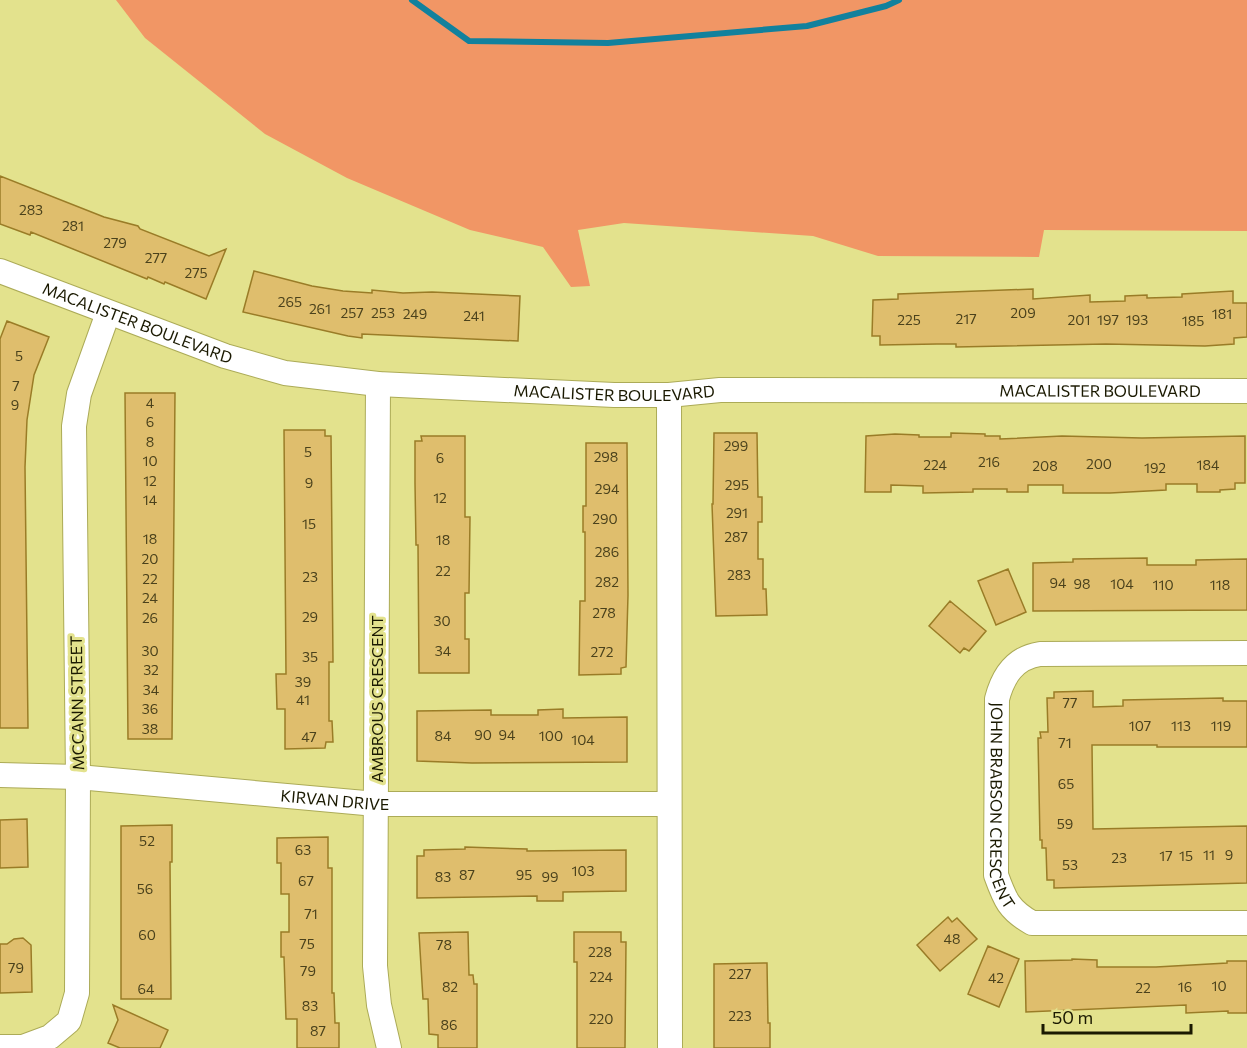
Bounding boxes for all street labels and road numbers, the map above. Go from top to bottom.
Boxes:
street label: MACALISTER BOULEVARD [40,278,235,367]
street label: MACALISTER BOULEVARD [513,380,716,404]
street label: MACALISTER BOULEVARD [999,381,1201,400]
street label: AMBROUS CRESCENT [367,615,386,783]
street label: MCCANN STREET [66,636,87,770]
street label: JOHN BRABSON CRESCENT [987,702,1019,912]
street label: KIRVAN DRIVE [280,785,389,813]

